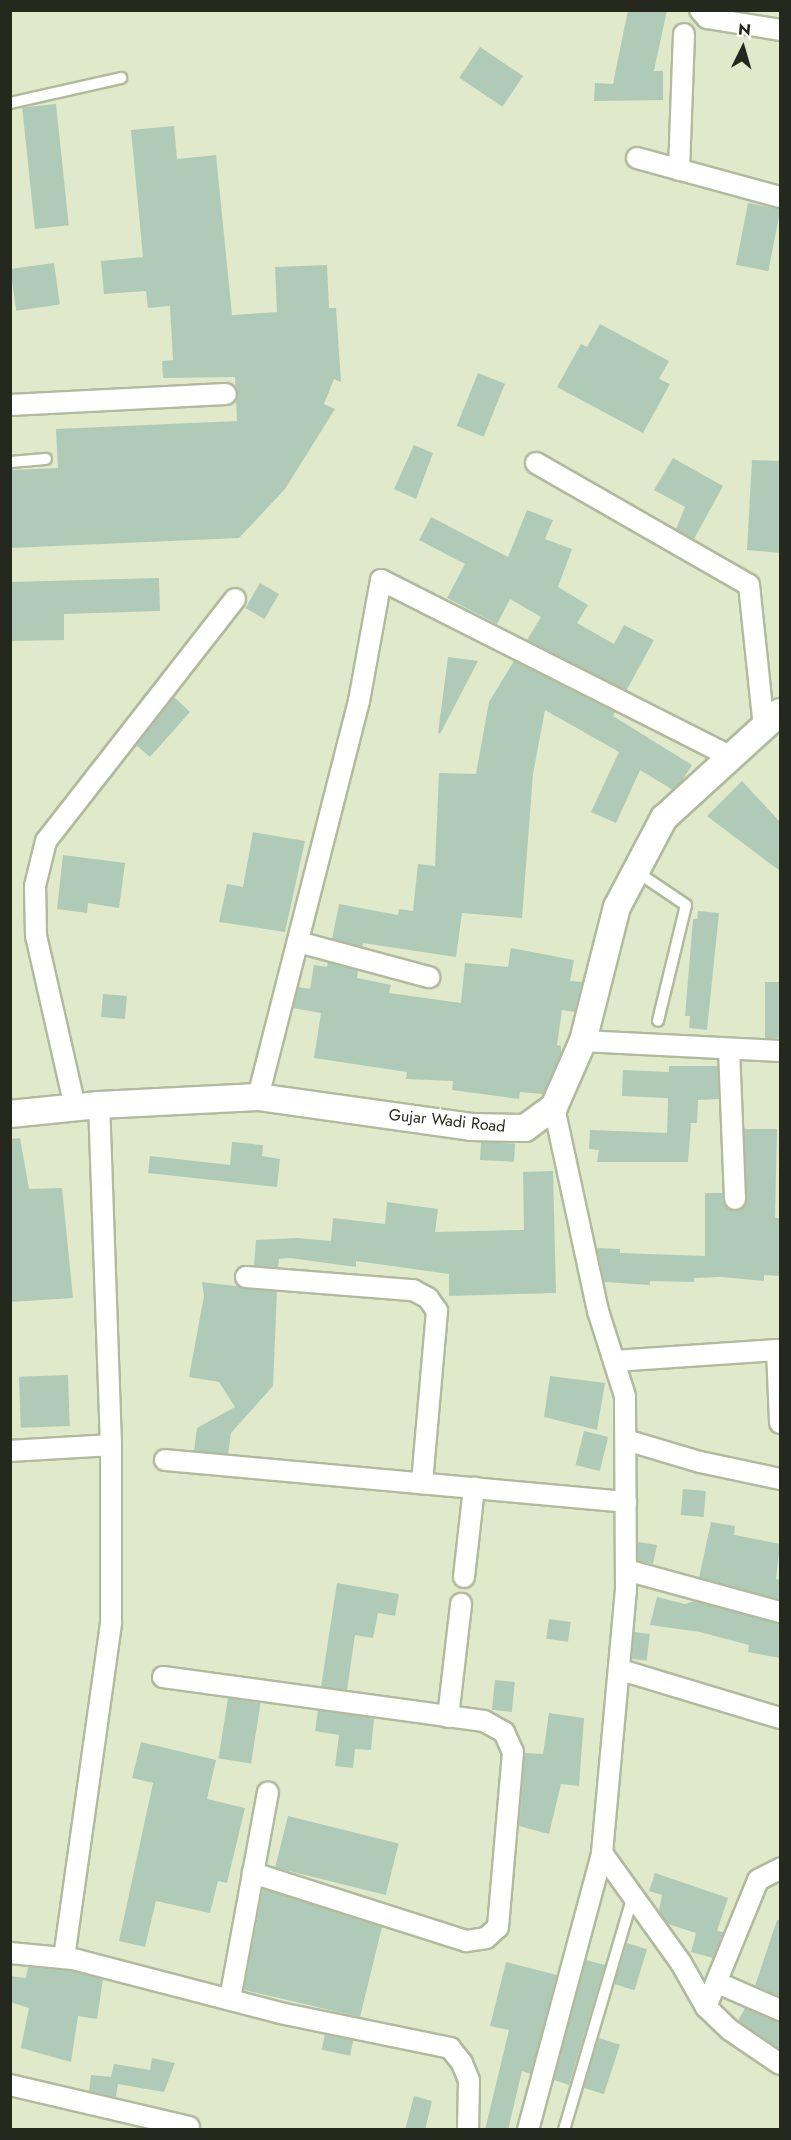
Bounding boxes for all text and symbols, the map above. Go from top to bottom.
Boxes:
north arrow [713,18,773,78]
text: N [737,18,752,42]
street label: Gujar Wadi Road [388,1105,506,1137]

